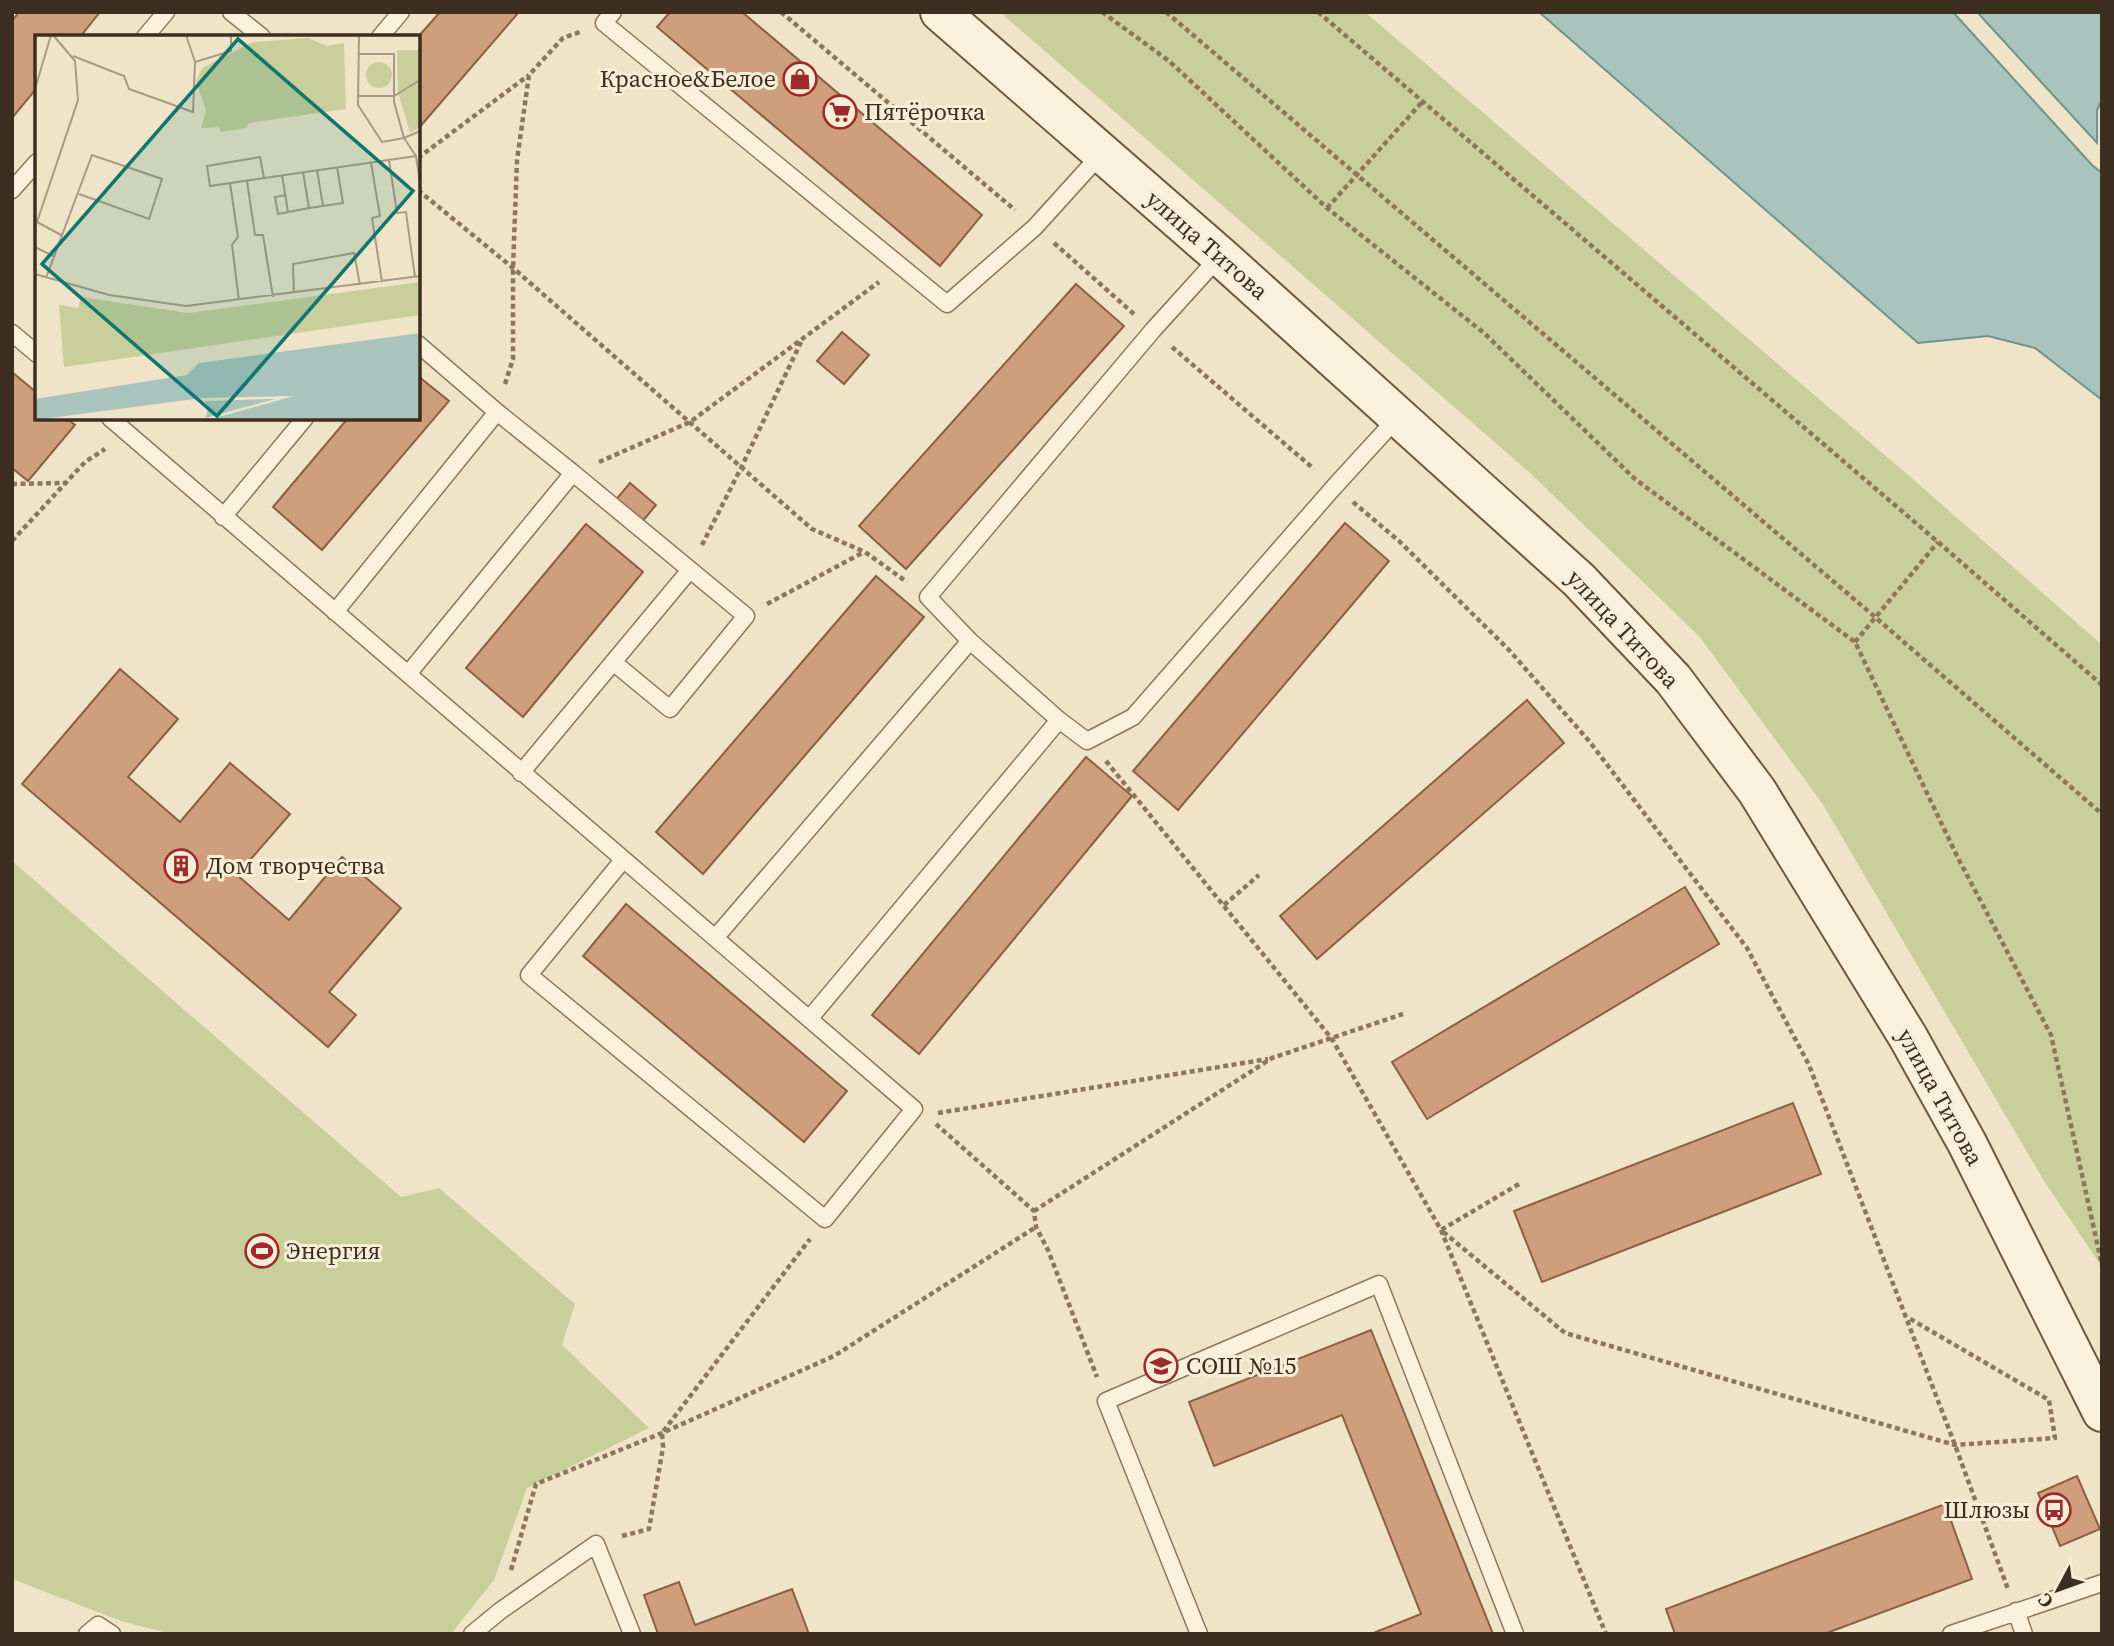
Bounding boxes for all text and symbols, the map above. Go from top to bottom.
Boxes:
inset map [35,35,420,420]
shop icon: Красное&Белое [781,60,819,98]
place label: Красное&Белое [600,62,776,95]
supermarket icon: Пятёрочка [821,93,859,131]
place label: Пятёрочка [864,95,986,128]
street label: улица Титова [1139,182,1276,307]
street label: улица Титова [1559,562,1688,696]
building icon: Дом творчества [162,847,200,885]
place label: Дом творчества [206,849,386,882]
street label: улица Титова [1889,1022,1992,1172]
sports icon: Энергия [243,1232,281,1270]
place label: Энергия [286,1234,381,1267]
school or university icon: СОШ №15 [1142,1347,1180,1385]
place label: СОШ №15 [1186,1349,1296,1382]
bus stop icon: Шлюзы [2035,1491,2073,1529]
place label: Шлюзы [1944,1493,2030,1526]
north arrow [2023,1555,2093,1625]
text: С [2031,1588,2059,1614]

